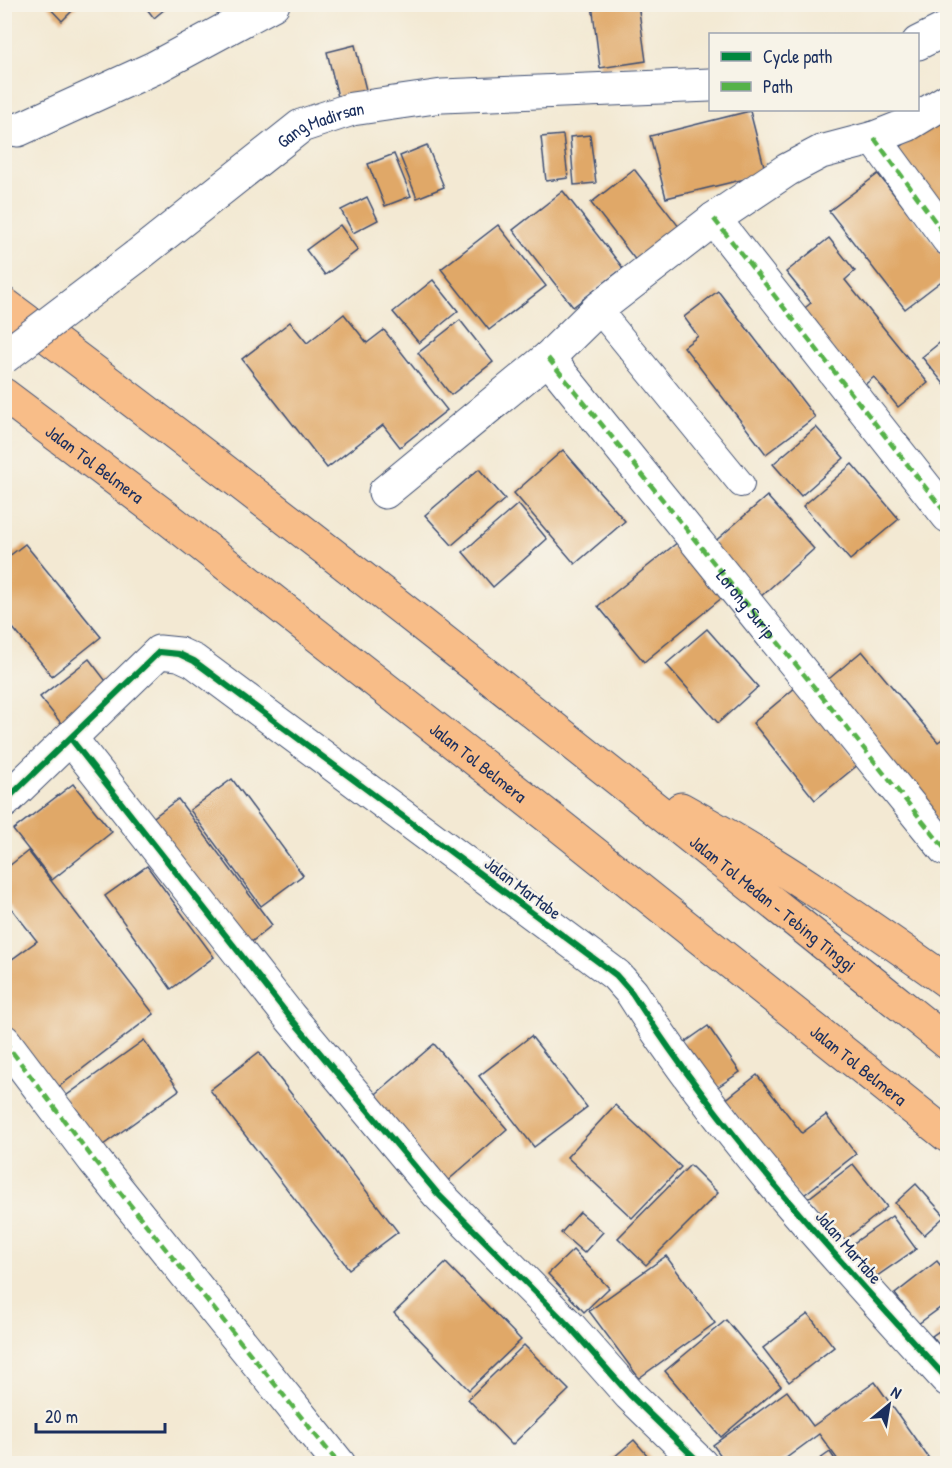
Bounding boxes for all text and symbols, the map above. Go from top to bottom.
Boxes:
legend [709,33,919,111]
text: Cycle path [763,44,833,69]
text: Path [763,74,793,99]
street label: Gang Madirsan [271,95,366,153]
street label: Jalan Tol Belmera [41,418,149,509]
street label: Lorong Surip [711,564,783,644]
street label: Jalan Tol Belmera [425,716,532,808]
street label: Jalan Tol Medan - Tebing Tinggi [685,829,862,977]
street label: Jalan Martabe [479,851,567,925]
street label: Jalan Tol Belmera [805,1018,912,1111]
street label: Jalan Martabe [810,1205,888,1289]
north arrow [859,1375,919,1435]
text: N [887,1380,906,1404]
scale bar [36,1396,165,1434]
text: 20 m [45,1404,78,1429]

